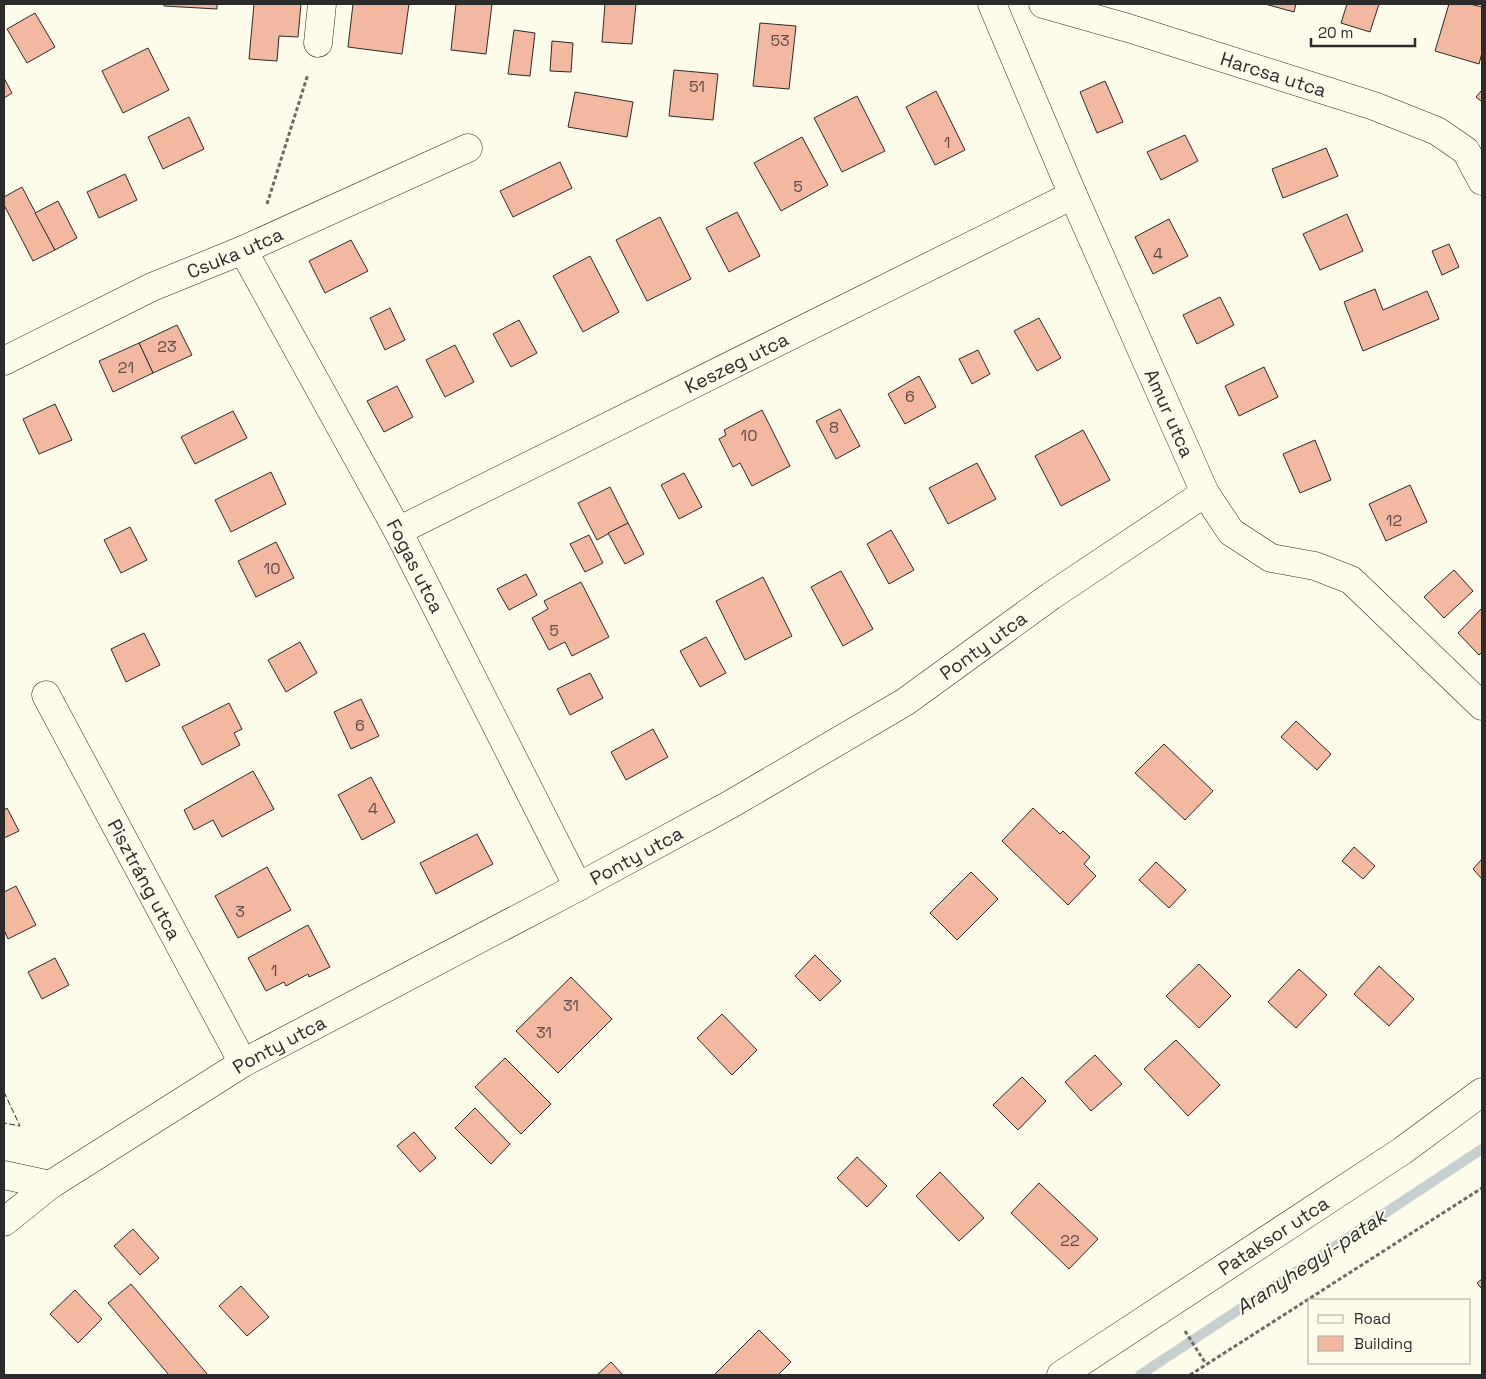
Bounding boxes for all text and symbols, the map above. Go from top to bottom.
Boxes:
scale bar [1311,15,1415,47]
text: 20 m [1318,23,1353,42]
house number: 53 [770,30,790,51]
street label: Harcsa utca [1217,46,1330,103]
house number: 51 [689,76,705,97]
house number: 1 [944,132,950,153]
house number: 5 [793,176,803,197]
street label: Csuka utca [183,222,287,285]
house number: 4 [1153,243,1163,264]
street label: Keszeg utca [681,327,793,399]
house number: 23 [157,336,177,357]
house number: 21 [118,357,134,378]
street label: Amur utca [1139,365,1200,462]
house number: 6 [905,386,915,407]
house number: 8 [829,417,839,438]
house number: 10 [741,425,757,446]
house number: 12 [1386,510,1402,531]
street label: Fogas utca [381,515,449,617]
house number: 10 [264,558,280,579]
street label: Ponty utca [935,606,1032,686]
house number: 5 [549,620,559,641]
house number: 6 [355,715,365,736]
house number: 4 [368,798,378,819]
street label: Pisztráng utca [102,815,187,944]
street label: Ponty utca [586,821,687,891]
house number: 3 [235,901,245,922]
house number: 1 [271,960,277,981]
house number: 31 [563,995,579,1016]
street label: Ponty utca [228,1010,330,1079]
house number: 31 [536,1022,552,1043]
street label: Pataksor utca [1213,1191,1334,1281]
water label: Aranyhegyi-patak [1231,1203,1393,1320]
house number: 22 [1060,1230,1080,1251]
legend [1308,1299,1471,1364]
text: Road [1354,1309,1391,1328]
text: Building [1354,1334,1413,1353]

